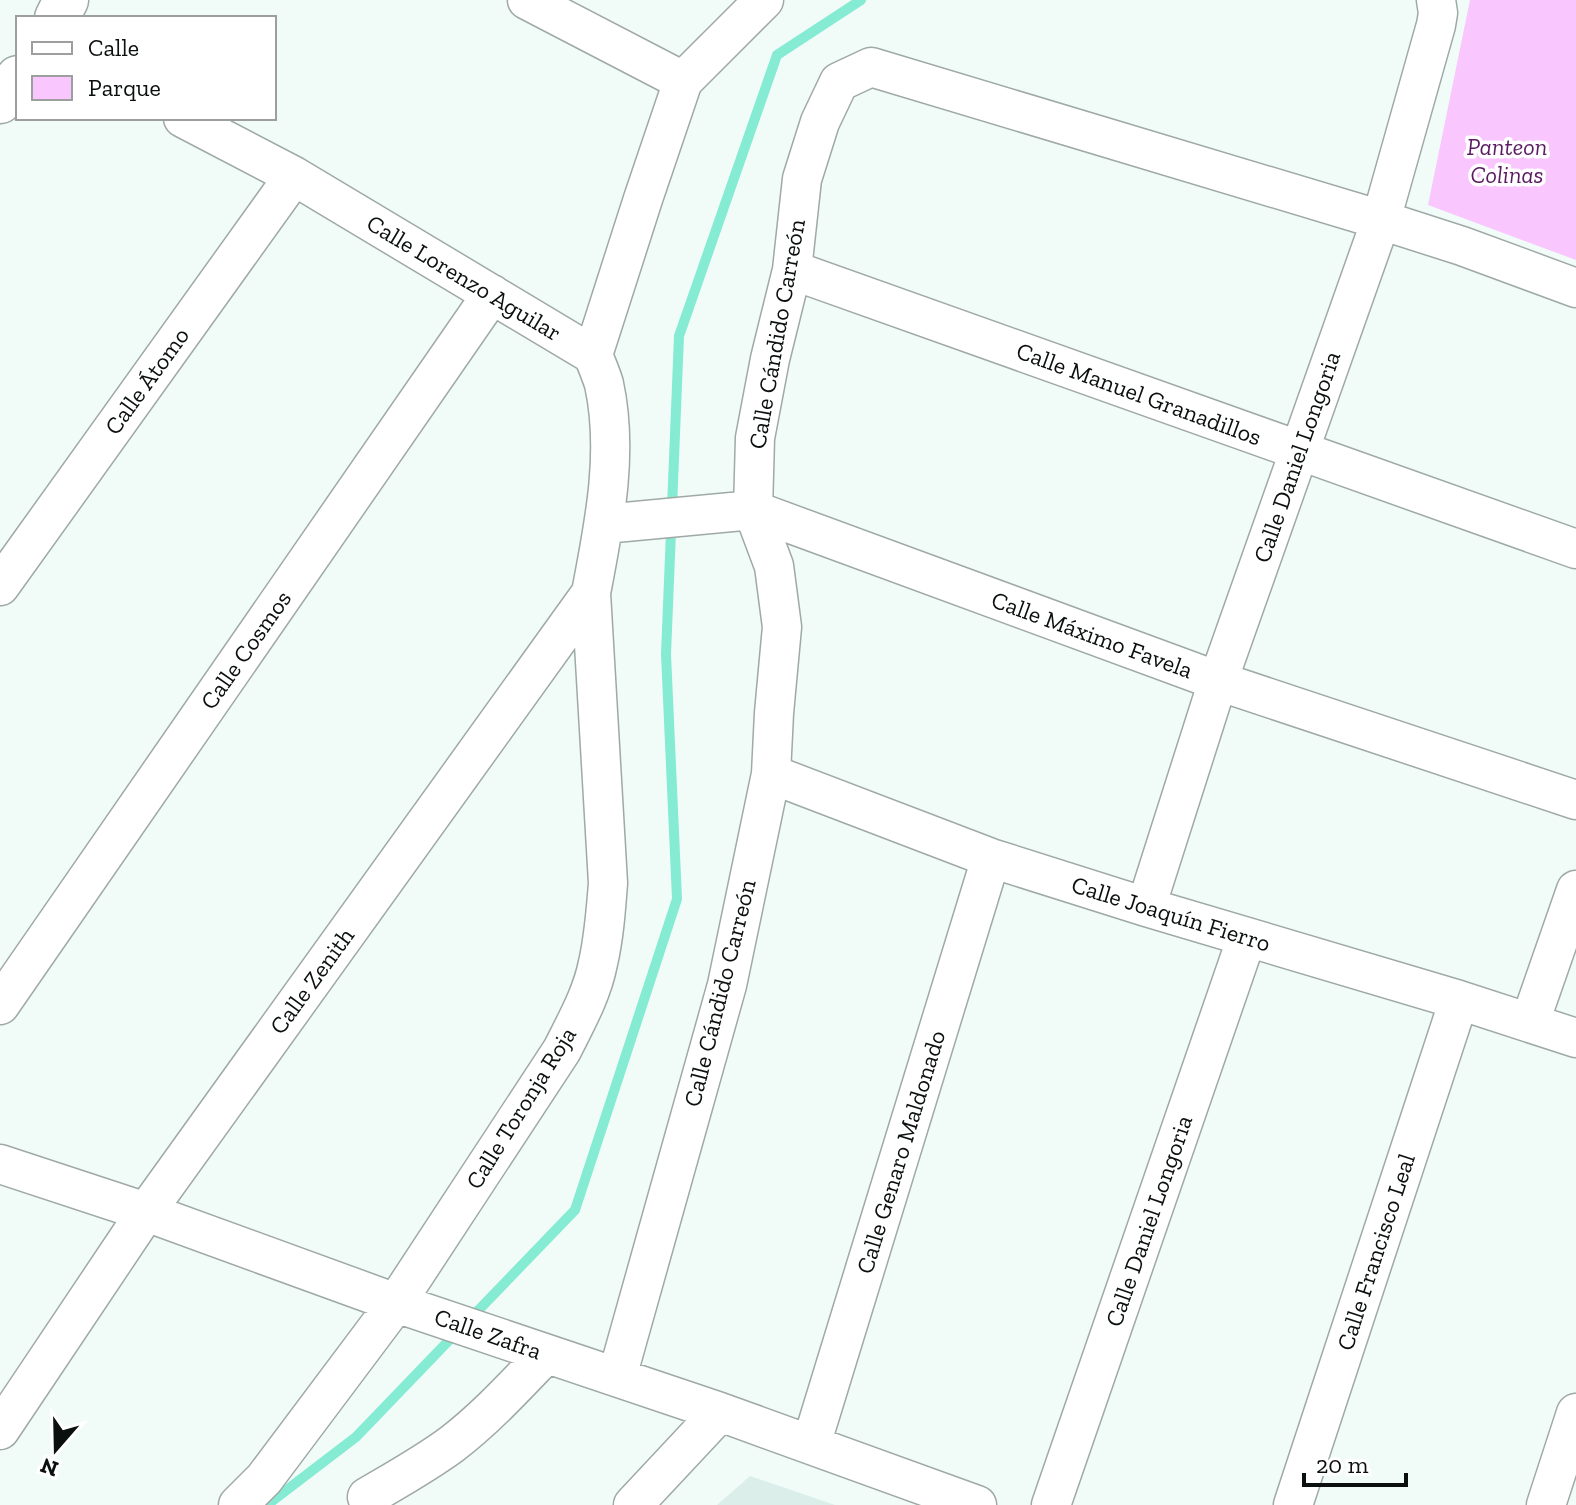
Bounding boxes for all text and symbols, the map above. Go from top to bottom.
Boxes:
legend [16,16,276,120]
text: Calle [88,33,139,62]
text: Parque [88,73,161,102]
park label: Panteon Colinas [1467,132,1547,189]
street label: Calle Lorenzo Aguilar [362,208,567,347]
street label: Calle Cándido Carreón [742,216,811,451]
street label: Calle Átomo [98,321,195,440]
street label: Calle Manuel Granadillos [1013,336,1266,451]
street label: Calle Daniel Longoria [1247,347,1346,566]
street label: Calle Cosmos [194,585,297,715]
street label: Calle Máximo Favela [988,585,1197,685]
street label: Calle Joaquín Fierro [1068,869,1274,958]
street label: Calle Cándido Carreón [677,876,762,1109]
street label: Calle Zenith [263,921,360,1040]
street label: Calle Toronja Roja [459,1021,582,1194]
street label: Calle Genaro Maldonado [850,1027,951,1277]
street label: Calle Daniel Longoria [1099,1111,1198,1330]
street label: Calle Francisco Leal [1330,1150,1421,1354]
street label: Calle Zafra [431,1302,546,1365]
north arrow [16,1409,96,1489]
scale bar [1304,1437,1406,1487]
text: 20 m [1316,1450,1369,1479]
text: N [37,1452,62,1483]

